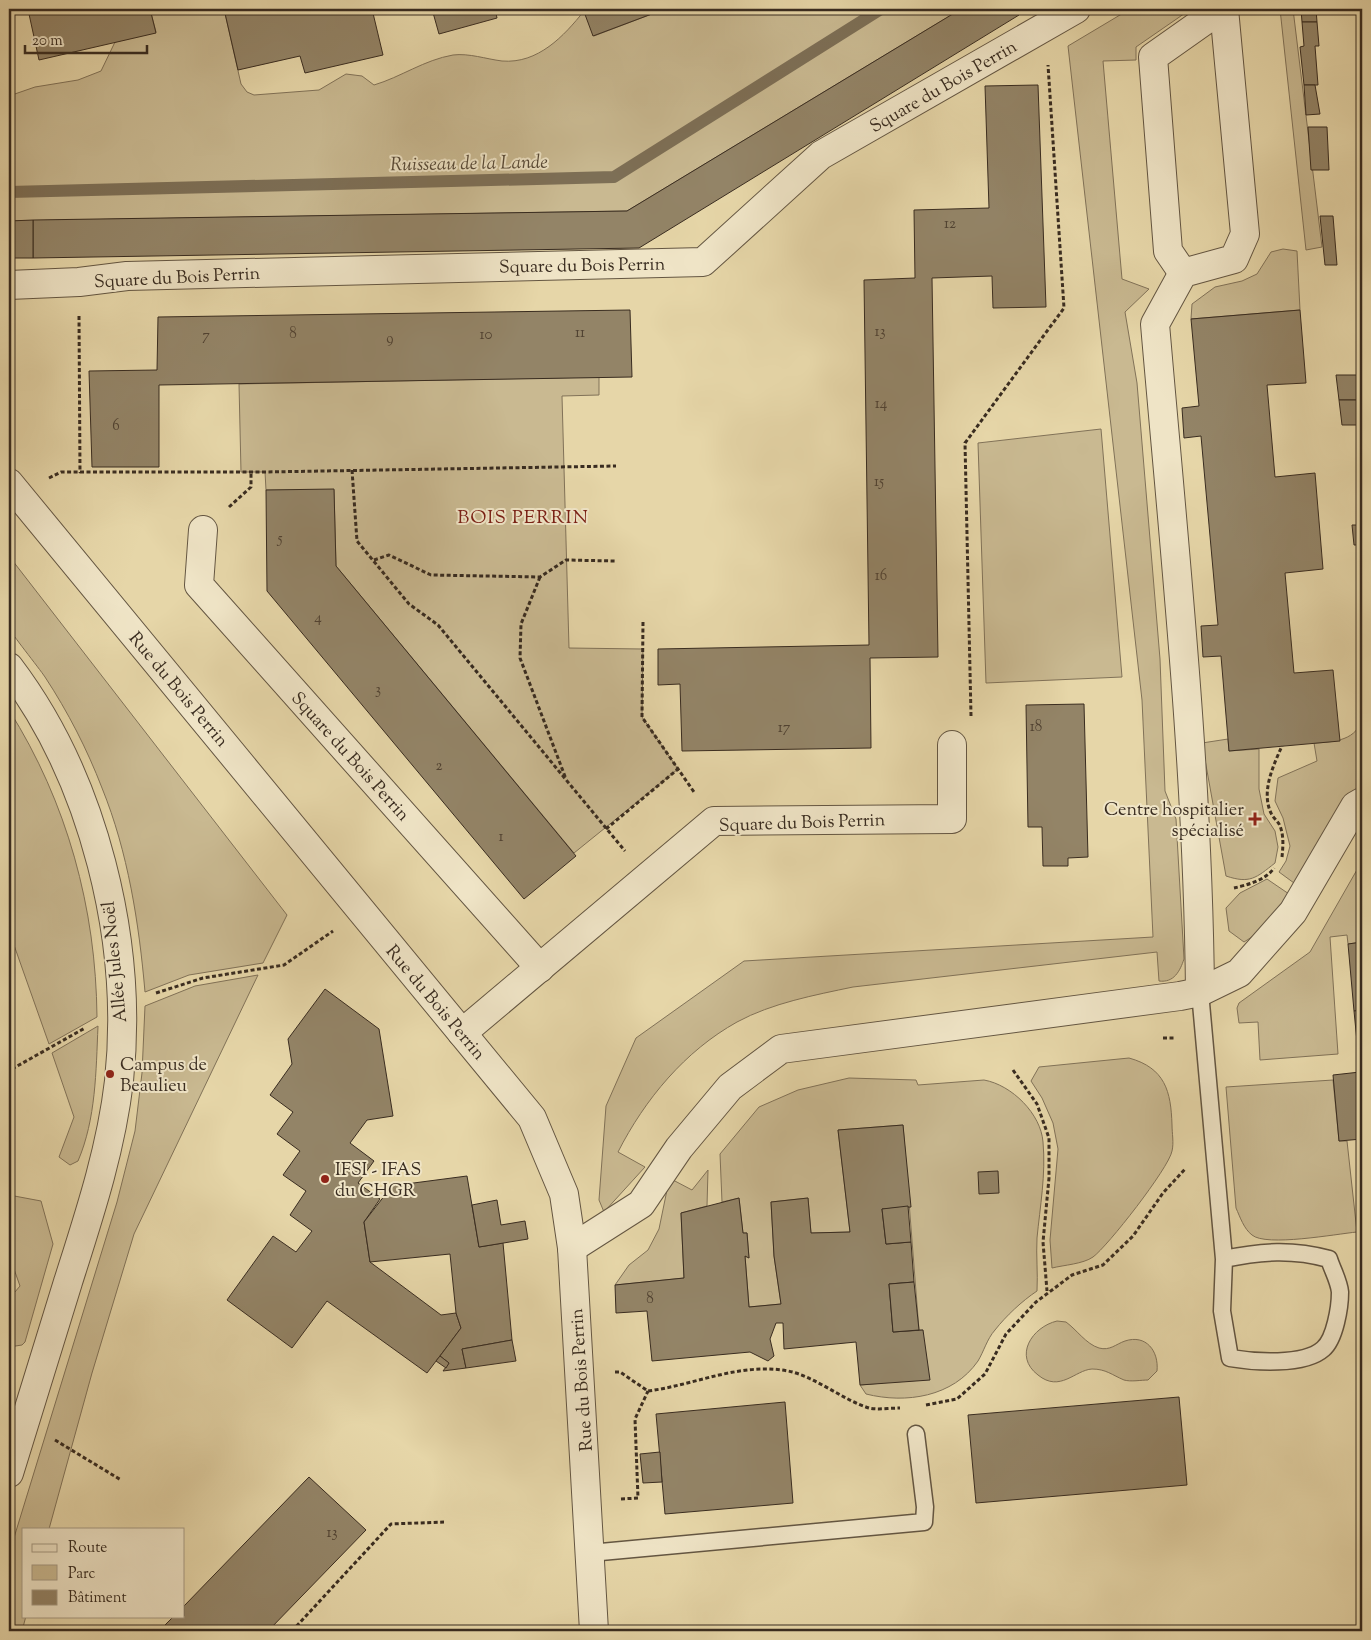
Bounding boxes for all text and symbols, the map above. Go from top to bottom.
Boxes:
scale bar [25,22,148,54]
text: 20 m [32,31,63,52]
street label: Square du Bois Perrin [865,35,1023,141]
water label: Ruisseau de la Lande [390,150,548,179]
house number: 12 [944,214,956,235]
street label: Square du Bois Perrin [499,253,666,281]
street label: Square du Bois Perrin [93,262,261,296]
house number: 13 [874,322,886,343]
house number: 11 [575,323,585,344]
house number: 8 [289,324,297,345]
house number: 10 [480,325,493,346]
house number: 7 [202,326,210,347]
house number: 9 [386,329,394,350]
house number: 14 [875,394,888,415]
house number: 6 [112,416,120,437]
house number: 15 [874,472,884,493]
district label: BOIS PERRIN [457,505,589,532]
house number: 5 [276,529,283,550]
house number: 16 [875,566,887,587]
house number: 4 [314,608,322,629]
street label: Rue du Bois Perrin [121,627,234,754]
house number: 3 [375,680,381,701]
street label: Square du Bois Perrin [284,687,415,828]
house number: 18 [1030,717,1042,738]
house number: 17 [778,718,791,739]
house number: 2 [435,756,443,777]
place label: Centre hospitalier spécialisé [1104,798,1244,845]
street label: Square du Bois Perrin [718,808,886,840]
marker: Centre hospitalier spécialisé [1248,812,1262,826]
house number: 1 [498,827,504,848]
street label: Allée Jules Noël [97,900,135,1024]
street label: Rue du Bois Perrin [378,940,491,1067]
place label: Campus de Beaulieu [120,1053,207,1100]
marker: Campus de Beaulieu [104,1068,116,1080]
place label: IFSI - IFAS du CHGR [335,1158,421,1205]
marker: IFSI - IFAS du CHGR [319,1173,331,1185]
house number: 8 [646,1289,654,1310]
street label: Rue du Bois Perrin [565,1307,601,1452]
house number: 13 [326,1523,338,1544]
legend [22,1528,185,1618]
text: Route [68,1538,107,1559]
text: Parc [68,1564,96,1585]
text: Bâtiment [68,1588,127,1609]

